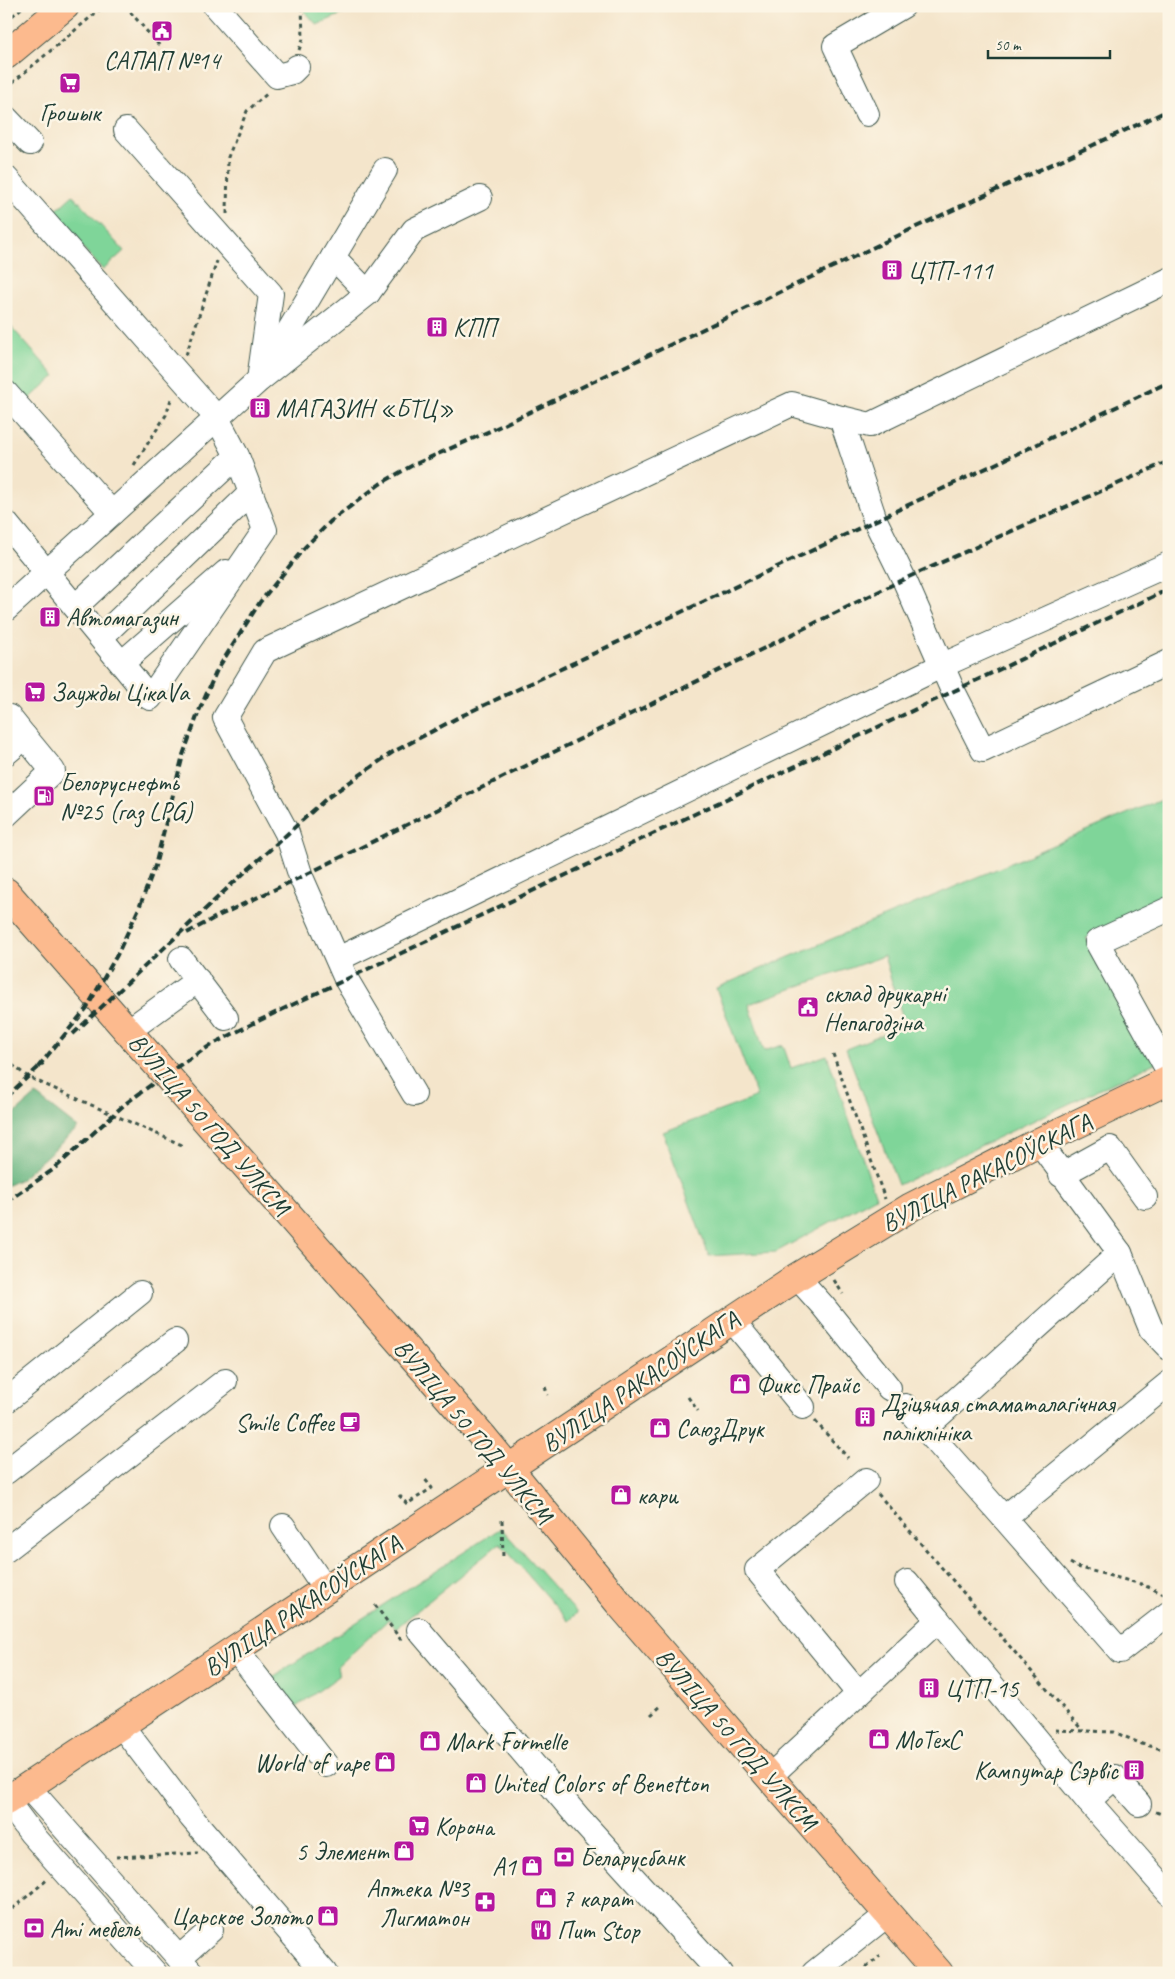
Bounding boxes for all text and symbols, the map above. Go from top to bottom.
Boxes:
public building icon: САПАП №14 [150,19,174,43]
scale bar [988,28,1110,60]
text: 50 m [995,36,1022,55]
place label: САПАП №14 [104,45,223,77]
supermarket icon: Грошык [58,71,82,95]
place label: Грошык [40,97,103,129]
place label: ЦТП-111 [908,255,995,287]
building icon: ЦТП-111 [880,258,904,282]
place label: КПП [453,312,500,344]
building icon: КПП [425,315,449,339]
place label: МАГАЗИН «БТЦ» [276,393,454,425]
building icon: МАГАЗИН «БТЦ» [248,396,272,420]
place label: Автомагазин [66,602,180,634]
building icon: Автомагазин [38,605,62,629]
place label: Заужды ЦікаVа [51,677,191,709]
supermarket icon: Заужды ЦікаVа [23,680,47,704]
place label: Белоруснефть №25 (газ LPG) [60,767,194,828]
fuel station icon: Белоруснефть №25 (газ LPG) [32,784,56,808]
place label: склад друкарні Непагодзіна [824,978,949,1040]
public building icon: склад друкарні Непагодзіна [796,995,820,1019]
street label: ВУЛІЦА 50 ГОД УЛКСМ [121,1027,298,1223]
street label: ВУЛІЦА РАКАСОЎСКАГА [876,1106,1097,1240]
street label: ВУЛІЦА РАКАСОЎСКАГА [536,1304,746,1460]
street label: ВУЛІЦА 50 ГОД УЛКСМ [387,1333,561,1531]
place label: Фикс Прайс [756,1369,861,1401]
shop icon: Фикс Прайс [728,1372,752,1396]
place label: Дзіцячая стаматалагічная паліклініка [881,1388,1117,1449]
building icon: Дзіцячая стаматалагічная паліклініка [853,1405,877,1429]
place label: Smile Coffee [235,1407,336,1439]
cafe icon: Smile Coffee [338,1410,362,1434]
place label: СаюзДрук [676,1413,765,1446]
shop icon: СаюзДрук [648,1416,672,1440]
place label: кари [637,1480,680,1512]
shop icon: кари [609,1483,633,1507]
street label: ВУЛІЦА РАКАСОЎСКАГА [198,1528,408,1684]
street label: ВУЛІЦА 50 ГОД УЛКСМ [648,1642,825,1838]
place label: ЦТП-15 [945,1673,1020,1705]
building icon: ЦТП-15 [917,1676,941,1700]
place label: MoTexC [895,1724,963,1756]
place label: Mark Formelle [446,1726,569,1758]
shop icon: MoTexC [867,1727,891,1751]
shop icon: Mark Formelle [418,1729,442,1753]
place label: World of vape [255,1747,371,1779]
shop icon: World of vape [373,1750,397,1774]
place label: Кампутар Сэрвіс [974,1755,1119,1787]
building icon: Кампутар Сэрвіс [1122,1758,1146,1782]
place label: United Colors of Benetton [492,1768,710,1800]
shop icon: United Colors of Benetton [464,1771,488,1795]
place label: Корона [435,1811,496,1843]
supermarket icon: Корона [407,1814,431,1838]
place label: 5 Элемент [296,1836,390,1868]
shop icon: 5 Элемент [392,1839,416,1863]
place label: Беларусбанк [580,1842,686,1874]
bank icon: Беларусбанк [552,1845,576,1869]
place label: A1 [492,1851,518,1883]
shop icon: A1 [520,1854,544,1878]
place label: Аптека №3 Лигматон [366,1873,471,1934]
place label: 7 карат [562,1883,634,1915]
shop icon: 7 карат [534,1886,558,1910]
pharmacy icon: Аптека №3 Лигматон [473,1890,497,1914]
place label: Царское Золото [171,1901,313,1933]
shop icon: Царское Золото [316,1904,340,1928]
place label: Ami мебель [50,1913,141,1945]
place label: Пит Stop [557,1915,641,1947]
bank icon: Ami мебель [22,1916,46,1940]
restaurant icon: Пит Stop [529,1918,553,1942]

